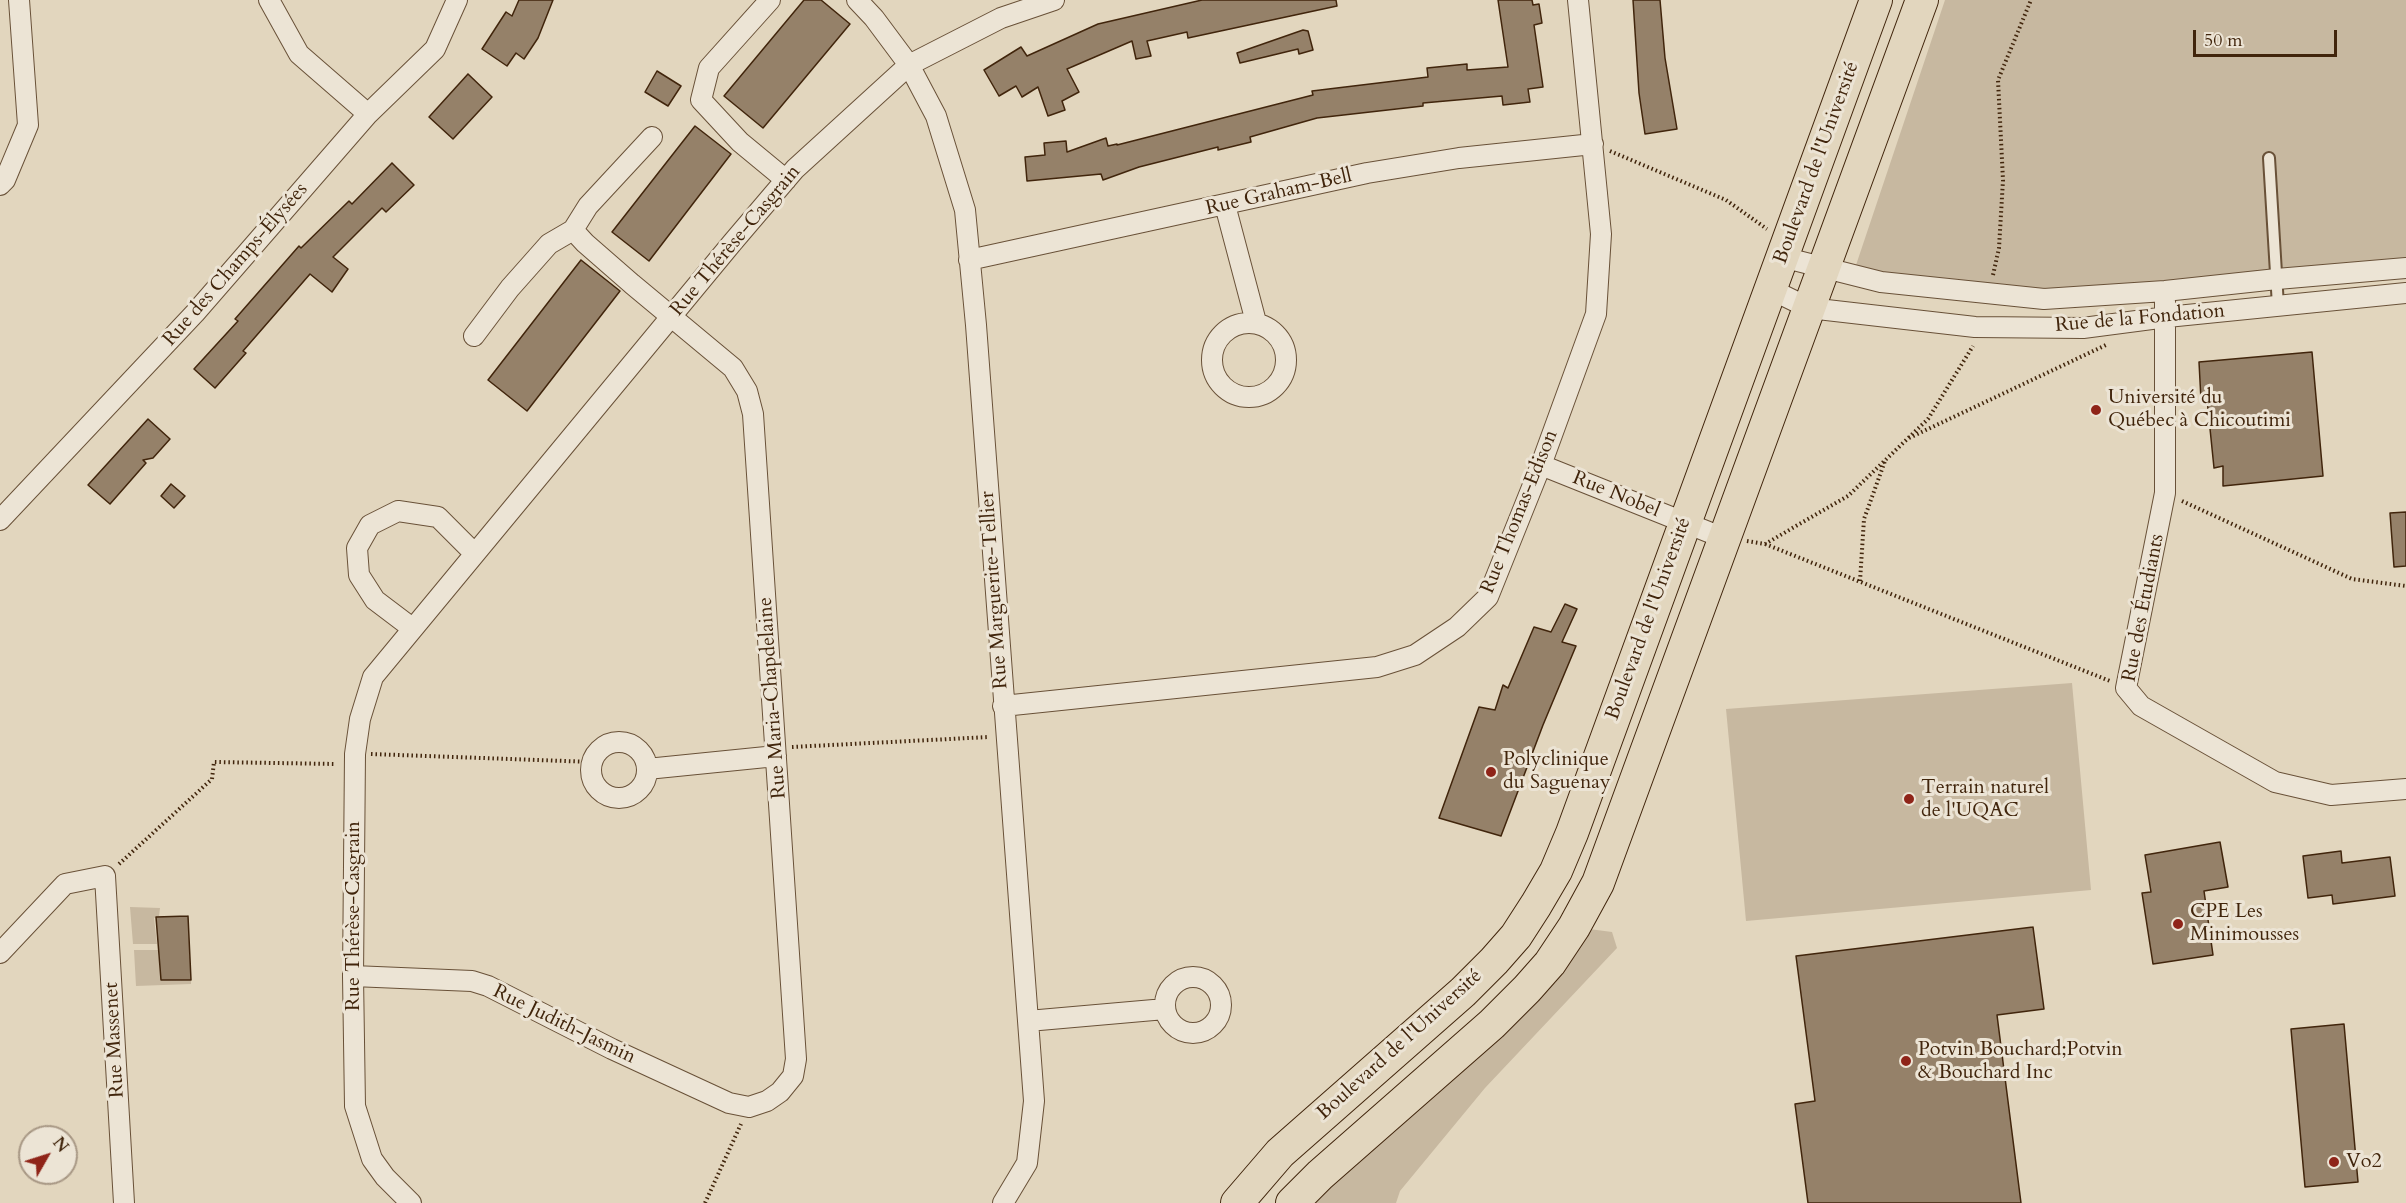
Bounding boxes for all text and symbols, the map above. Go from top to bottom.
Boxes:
scale bar [2196,18,2340,56]
text: 50 m [2204,28,2243,53]
street label: Boulevard de l'Université [1769,58,1865,268]
street label: Rue Thérèse-Casgrain [666,161,806,321]
street label: Rue Graham-Bell [1204,165,1354,221]
street label: Rue des Champs-Élysées [158,178,314,352]
street label: Rue de la Fondation [2054,300,2226,338]
place label: Université du Québec à Chicoutimi [2108,386,2291,433]
marker: Université du Québec à Chicoutimi [2089,403,2103,417]
street label: Rue Thomas-Edison [1476,427,1564,597]
street label: Rue Nobel [1569,467,1663,523]
street label: Rue Marguerite-Tellier [976,490,1014,690]
street label: Boulevard de l'Université [1601,514,1697,724]
street label: Rue des Étudiants [2118,532,2170,684]
street label: Rue Maria-Chapdelaine [754,596,792,800]
place label: Polyclinique du Saguenay [1503,748,1610,795]
marker: Polyclinique du Saguenay [1484,765,1498,779]
place label: Terrain naturel de l'UQAC [1921,776,2049,823]
marker: Terrain naturel de l'UQAC [1902,792,1916,806]
street label: Rue Thérèse-Casgrain [342,821,366,1011]
place label: CPE Les Minimousses [2190,900,2299,947]
marker: CPE Les Minimousses [2171,917,2185,931]
street label: Boulevard de l'Université [1312,965,1488,1125]
street label: Rue Judith-Jasmin [489,980,639,1070]
street label: Rue Massenet [100,981,130,1099]
place label: Potvin Bouchard;Potvin & Bouchard Inc [1918,1038,2123,1085]
marker: Potvin Bouchard;Potvin & Bouchard Inc [1899,1054,1913,1068]
north arrow [18,1125,78,1185]
text: N [48,1133,73,1157]
place label: Vo2 [2346,1150,2382,1174]
marker: Vo2 [2327,1155,2341,1169]

